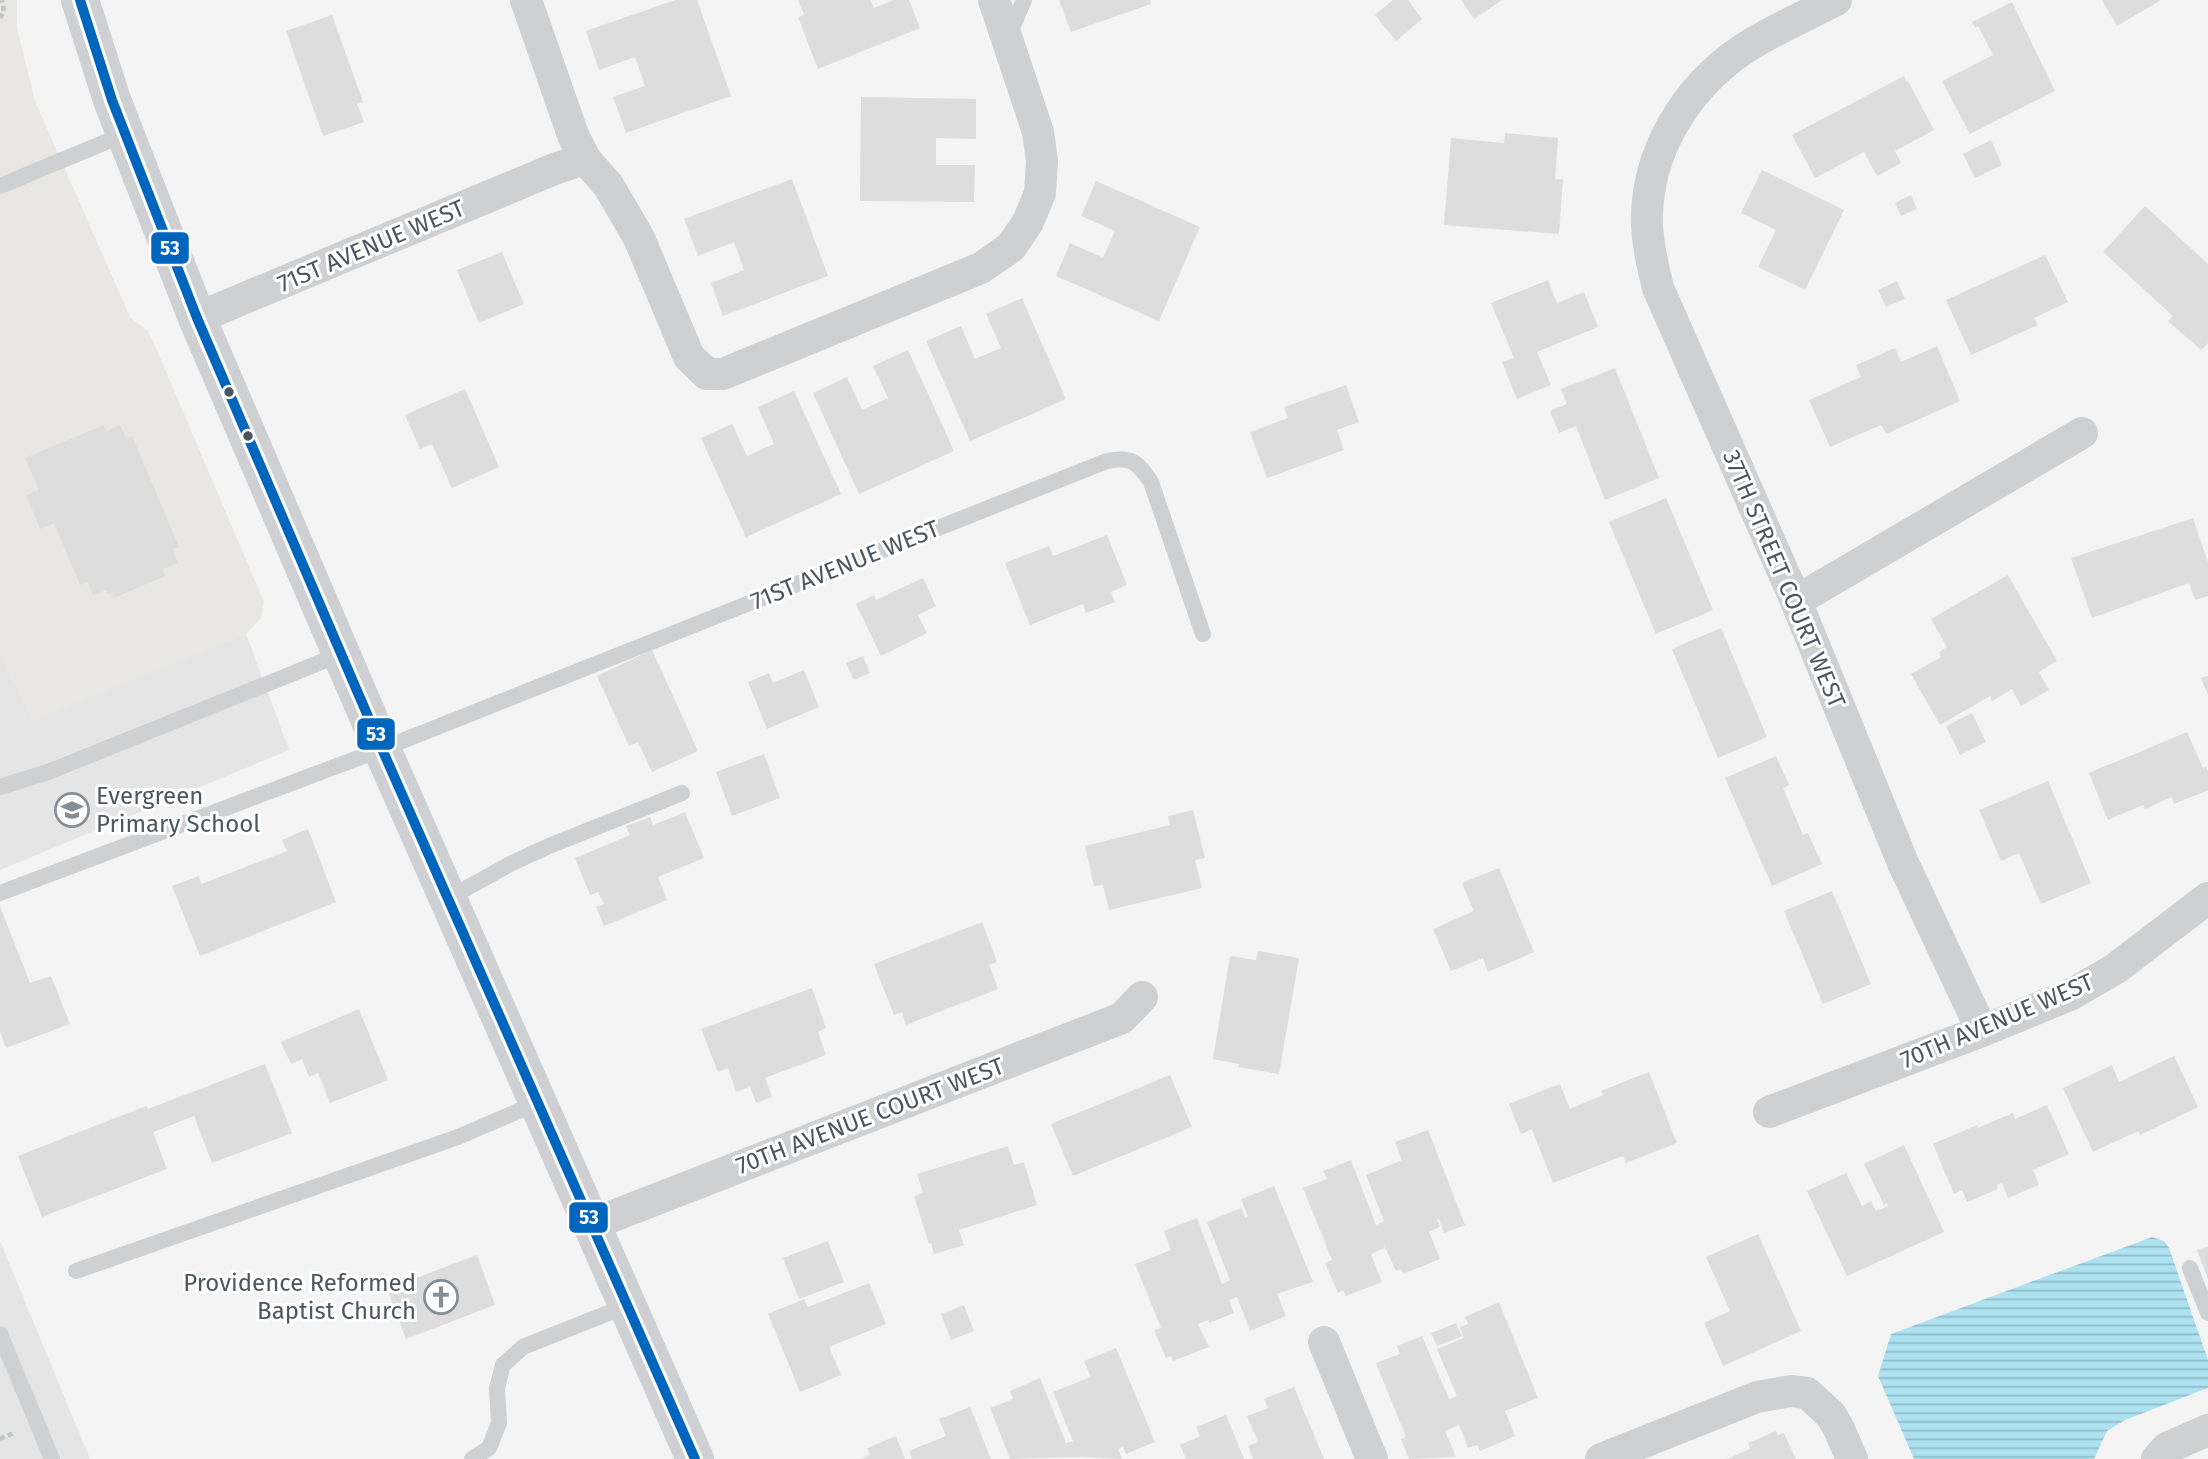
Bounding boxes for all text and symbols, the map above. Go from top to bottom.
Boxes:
street label: 71ST AVENUE WEST [273,194,469,298]
line badge: 53 [150,231,190,265]
text: 53 [160,237,180,260]
unlabelled marker [222,385,236,399]
unlabelled marker [241,429,255,443]
street label: 37TH STREET COURT WEST [1717,446,1851,713]
street label: 71ST AVENUE WEST [747,514,944,616]
line badge: 53 [356,717,396,751]
text: 53 [366,723,386,746]
place label: Evergreen Primary School [96,782,260,838]
school or university icon: Evergreen Primary School [53,791,91,829]
street label: 70TH AVENUE WEST [1896,968,2098,1074]
street label: 70TH AVENUE COURT WEST [732,1052,1009,1180]
line badge: 53 [568,1201,609,1234]
text: 53 [579,1206,599,1229]
place label: Providence Reformed Baptist Church [183,1269,416,1325]
church icon: Providence Reformed Baptist Church [422,1278,460,1316]

